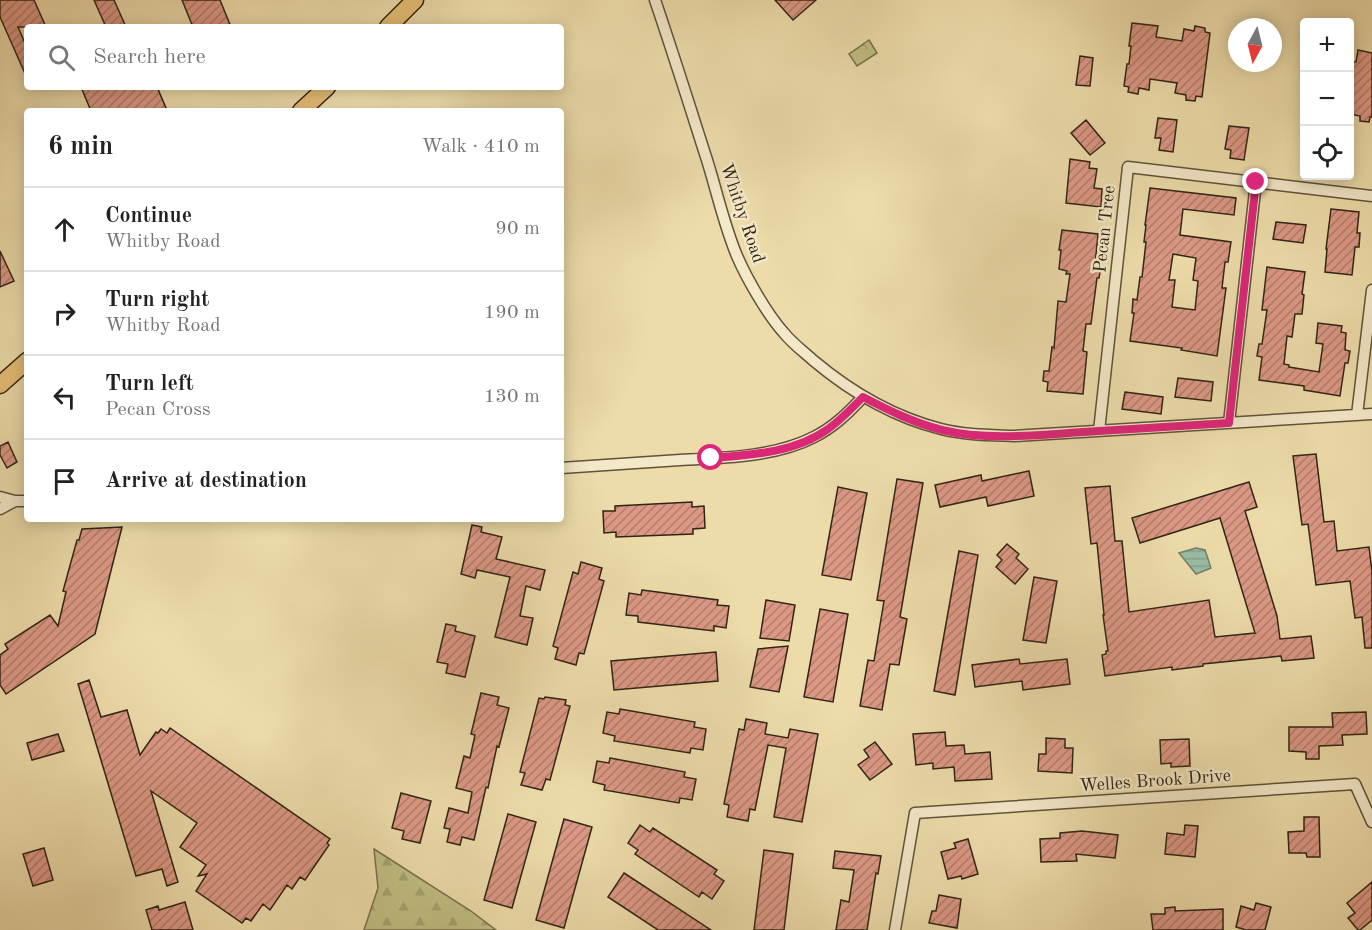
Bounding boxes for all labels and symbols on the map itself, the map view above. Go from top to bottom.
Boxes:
north arrow [1228,18,1282,72]
street label: Whitby Road [717,161,768,265]
route end [1242,168,1268,194]
street label: Pecan Tree [1091,184,1119,274]
route start [697,444,723,470]
street label: Welles Brook Drive [1079,767,1231,795]

